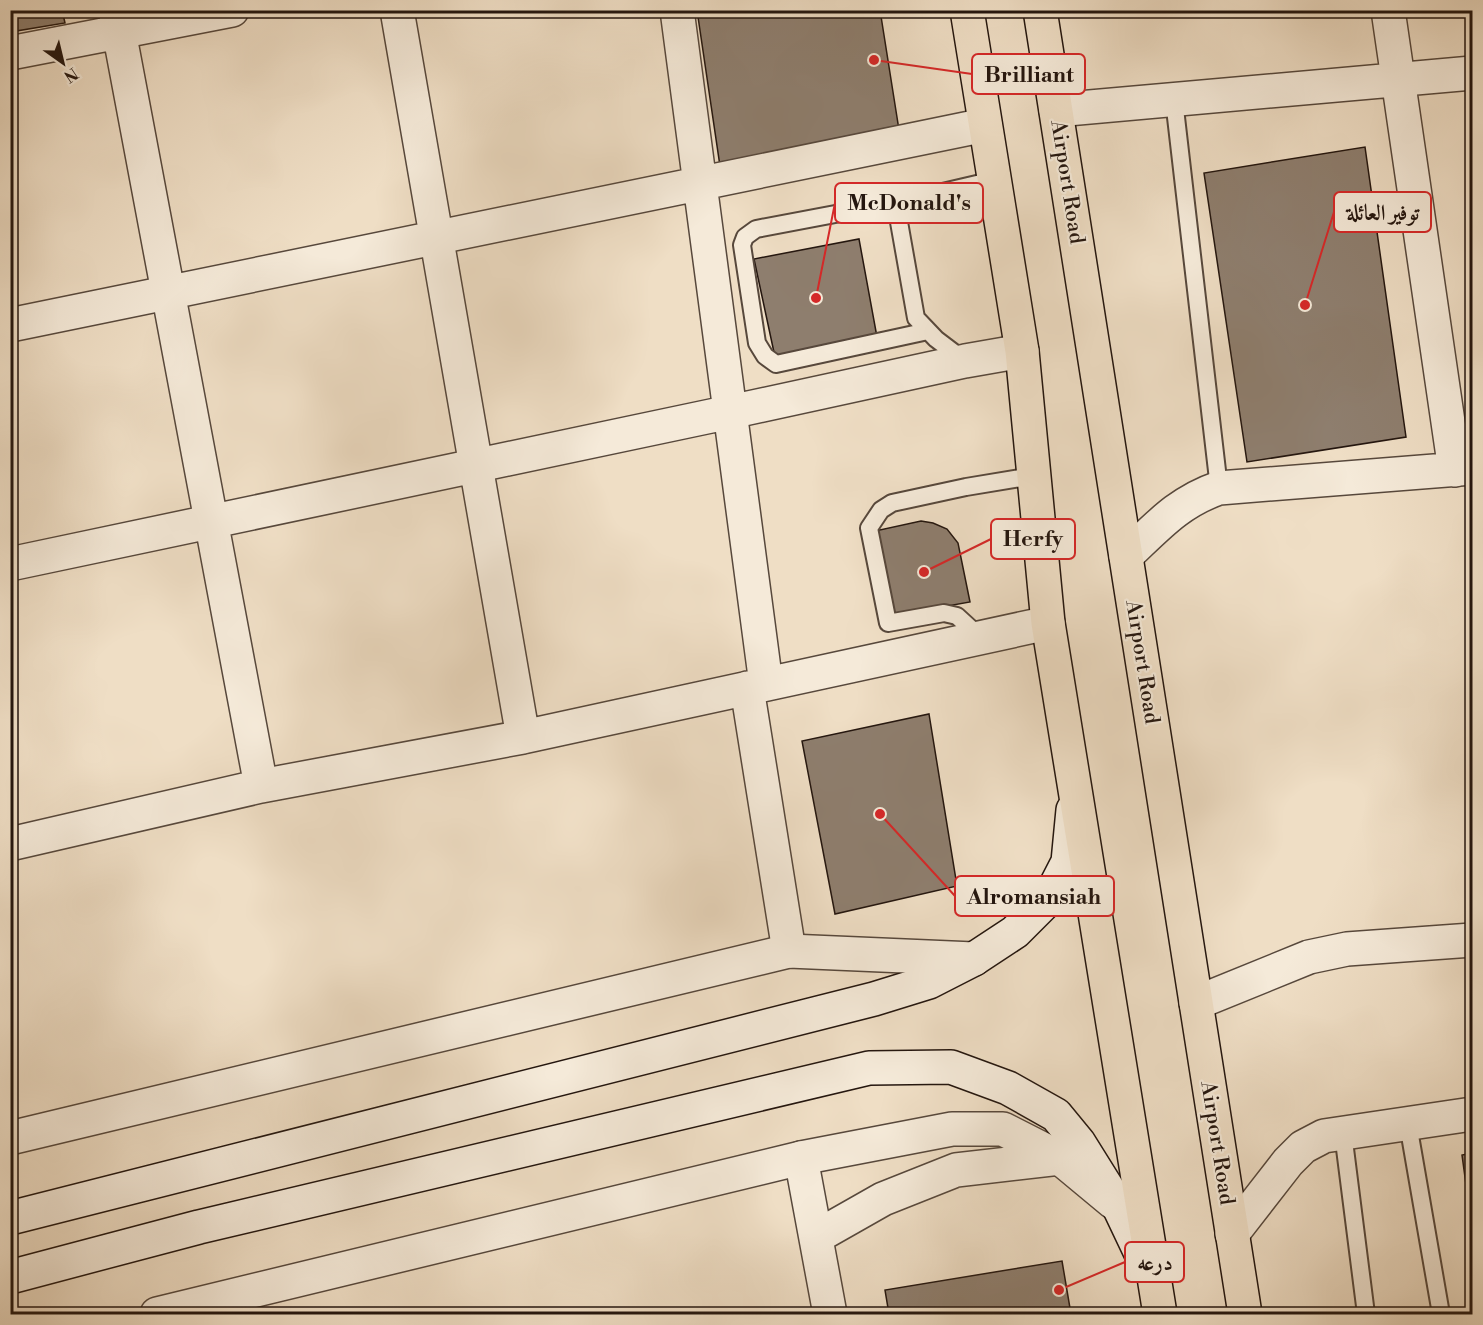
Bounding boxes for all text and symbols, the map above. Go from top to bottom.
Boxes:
north arrow [33,33,93,93]
callout: Brilliant [972,54,1085,94]
text: Brilliant [984,62,1074,89]
text: N [60,63,82,87]
street label: Airport Road [1044,117,1090,246]
callout: McDonald's [835,183,983,223]
text: McDonald's [847,190,971,217]
callout: توفير العائلة [1334,192,1431,232]
text: توفير العائلة [1345,200,1420,227]
callout: Herfy [991,519,1075,559]
text: Herfy [1003,526,1064,553]
street label: Airport Road [1119,597,1165,726]
callout: Alromansiah [955,876,1114,916]
text: Alromansiah [966,884,1102,911]
street label: Airport Road [1194,1078,1240,1207]
callout: درعه [1125,1242,1184,1282]
text: درعه [1137,1250,1173,1277]

